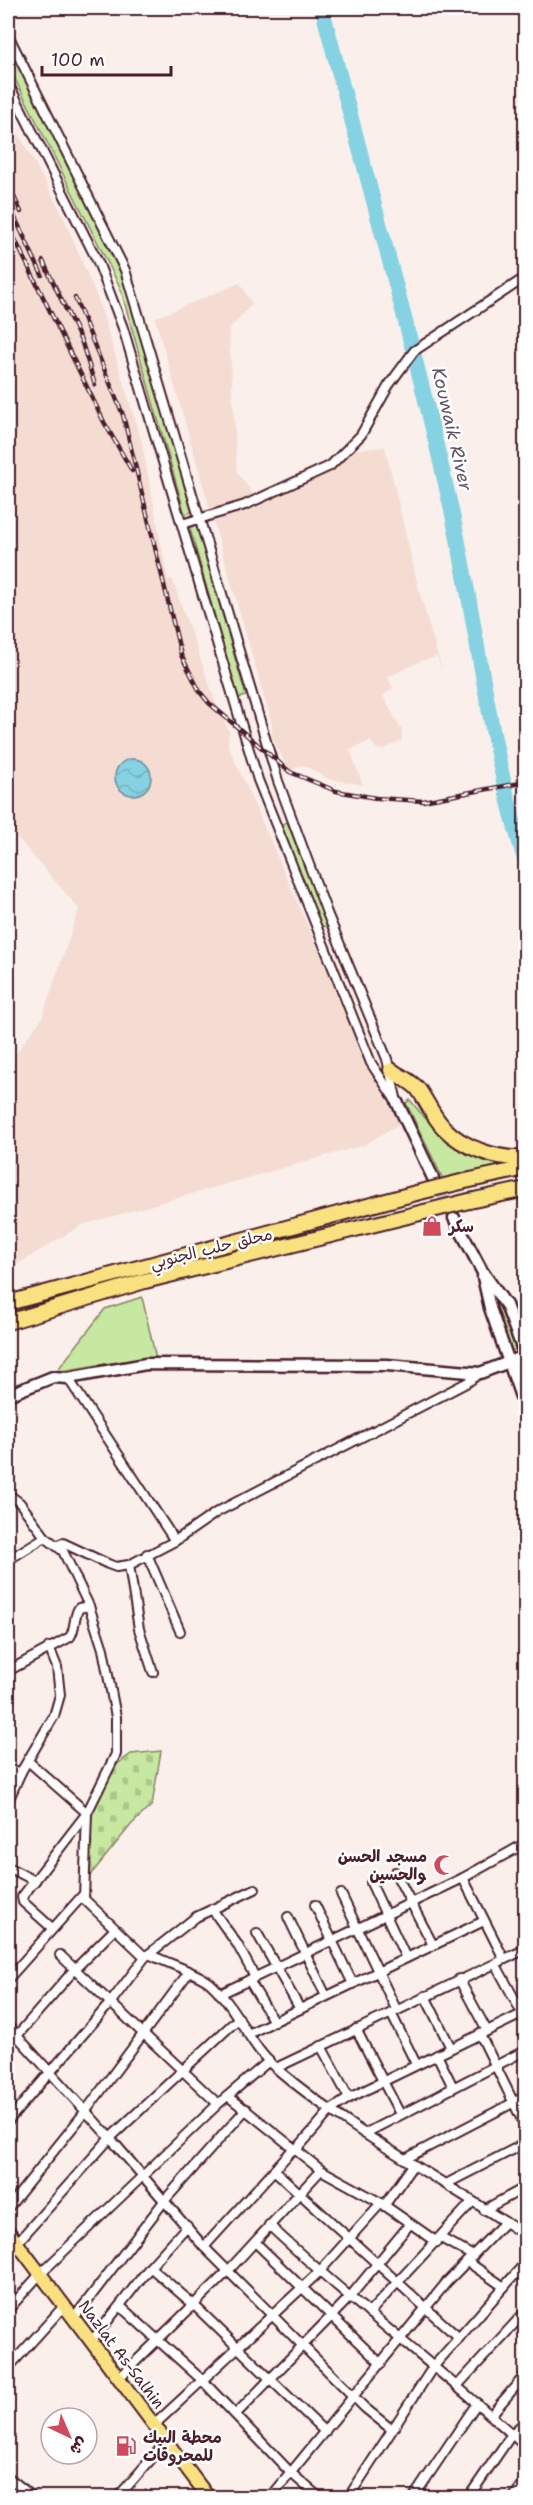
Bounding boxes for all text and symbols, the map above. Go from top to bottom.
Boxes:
scale bar [42,39,171,77]
text: 100 m [51,48,105,72]
water label: Kouwaik River [426,365,478,494]
shop icon: سكر [420,1214,444,1238]
place label: سكر [447,1216,474,1237]
street label: محلق حلب الجنوبي [148,1223,275,1278]
place label: مسجد الحسن والحسين [338,1846,427,1885]
mosque icon: مسجد الحسن والحسين [432,1853,456,1877]
street label: Nazlat As-Salhin [74,2296,169,2413]
north arrow [39,2406,99,2466]
place label: محطة البيك للمحروقات [143,2427,222,2467]
text: ش [65,2433,93,2460]
fuel station icon: محطة البيك للمحروقات [114,2434,138,2458]

